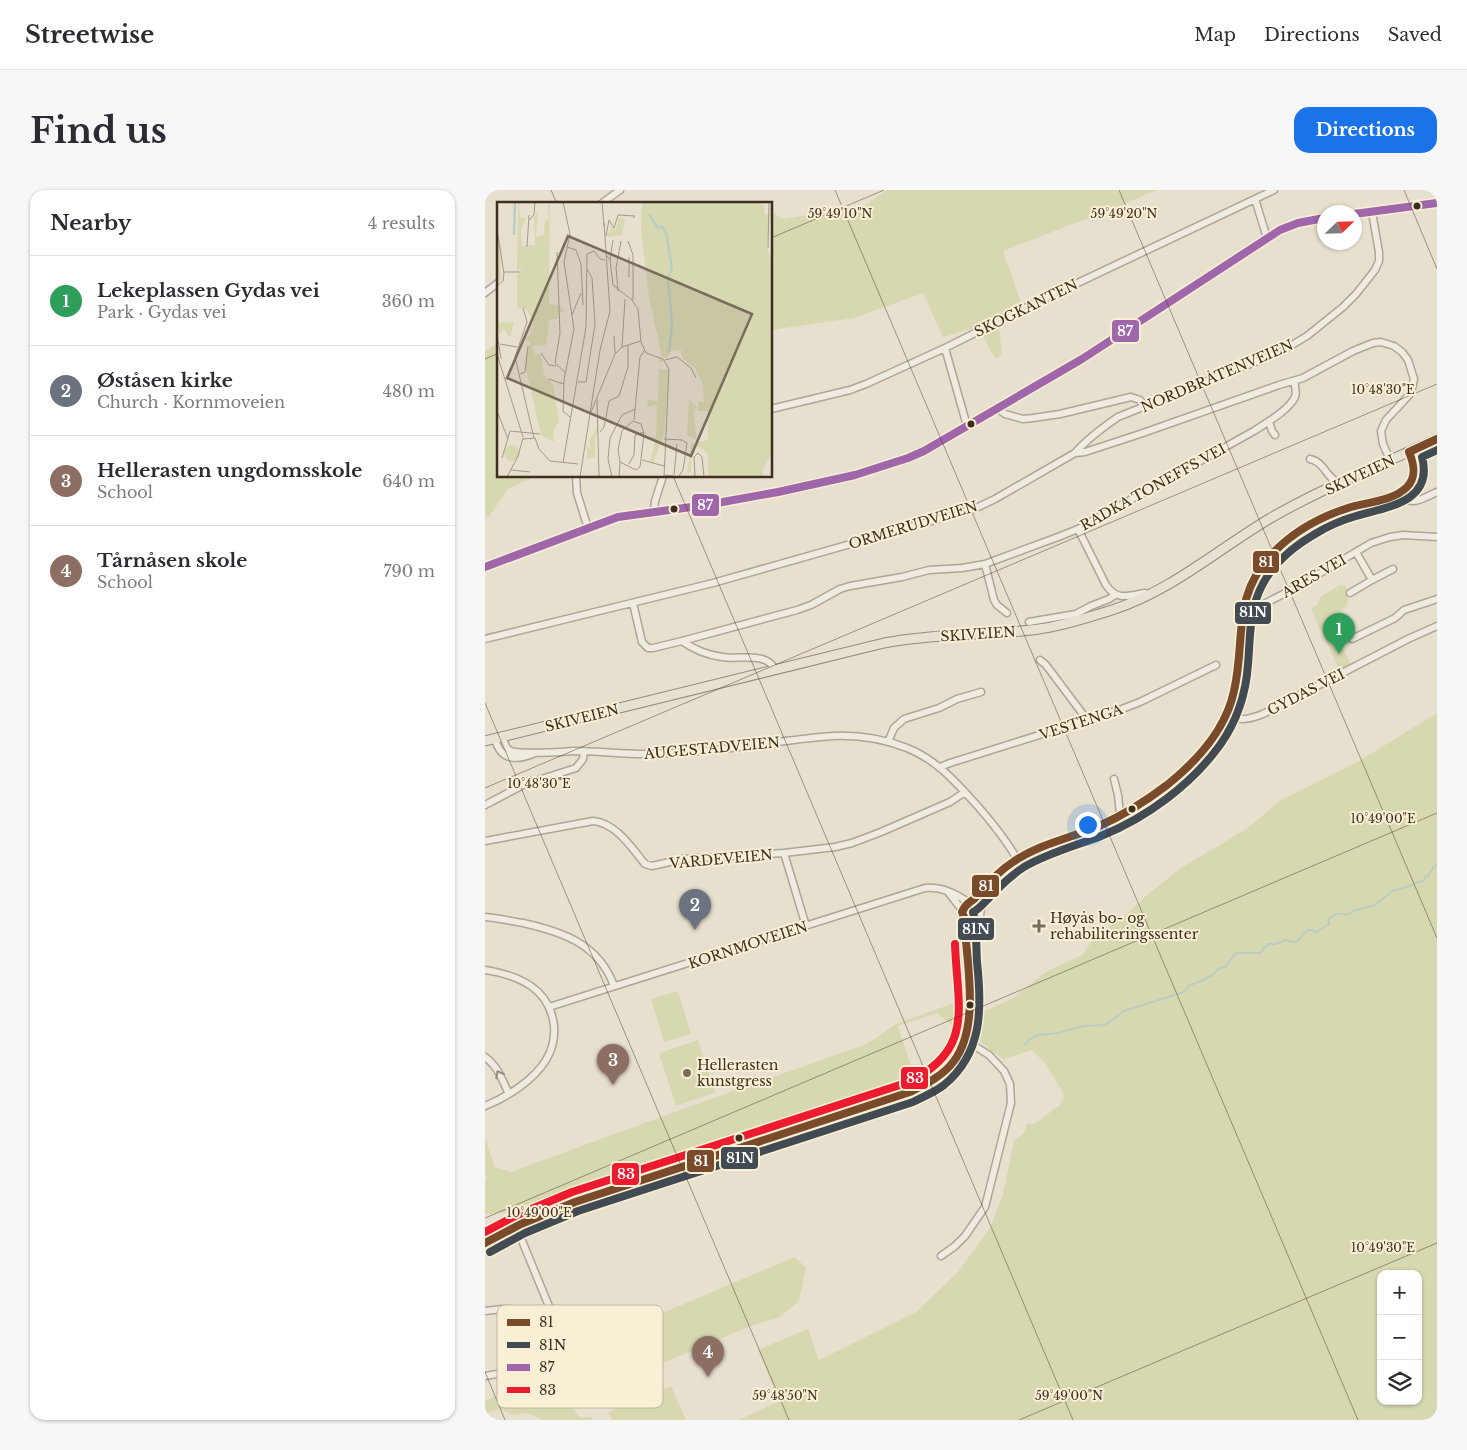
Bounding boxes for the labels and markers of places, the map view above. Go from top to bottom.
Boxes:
unlabelled marker [1412,201,1422,211]
unlabelled marker [966,419,976,429]
unlabelled marker [669,504,679,514]
pin: 1 [1323,613,1355,654]
unlabelled marker [1127,804,1137,814]
pin: 2 [679,889,711,930]
place label: Høyås bo- og rehabiliteringssenter [1050,909,1199,943]
marker: Høyås bo- og rehabiliteringssenter [1032,919,1046,933]
unlabelled marker [965,1000,975,1010]
pin: 3 [597,1044,629,1085]
place label: Hellerasten kunstgress [697,1056,779,1090]
marker: Hellerasten kunstgress [681,1067,693,1079]
unlabelled marker [734,1133,744,1143]
pin: 4 [692,1336,724,1377]

